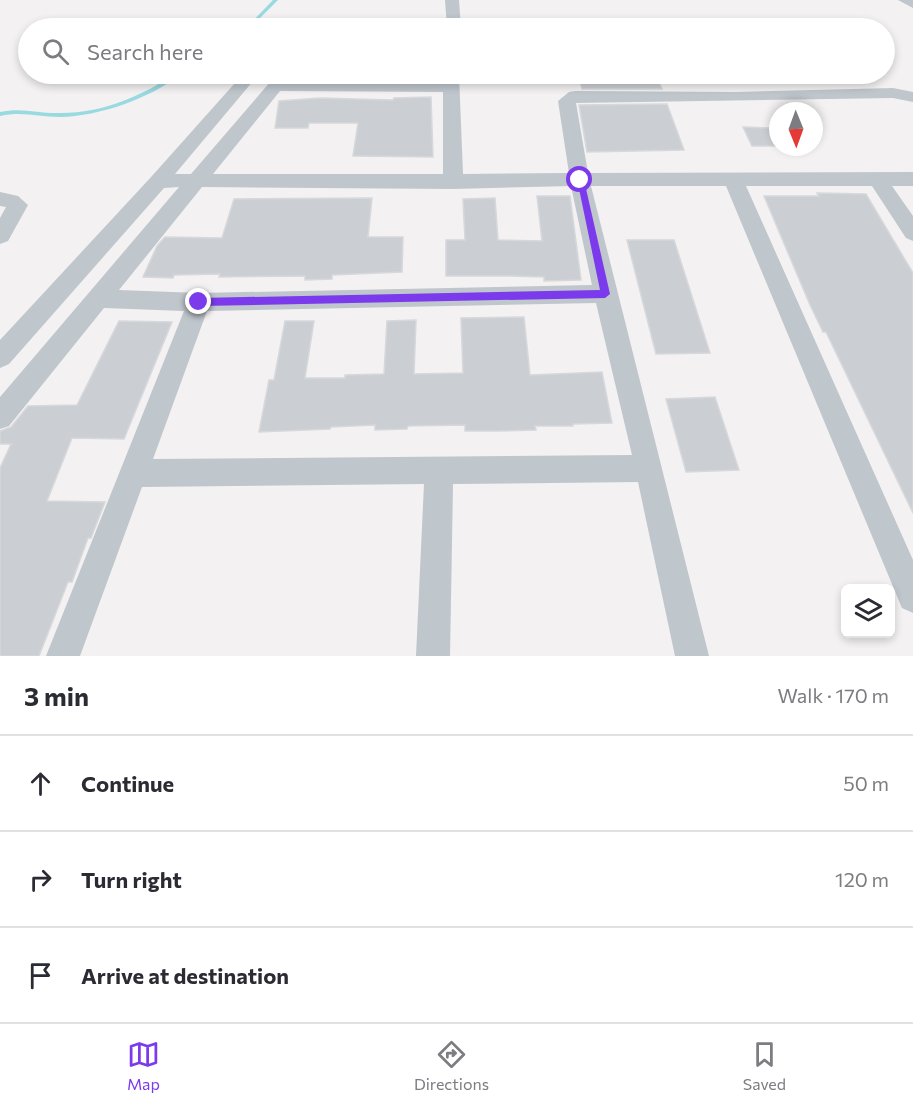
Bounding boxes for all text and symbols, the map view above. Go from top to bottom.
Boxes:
search box [18,18,895,84]
icon: search [39,35,72,68]
text: Search here [87,38,203,65]
north arrow [769,102,823,156]
route start [566,166,592,192]
route end [185,288,211,314]
map controls [841,584,895,638]
button: layers [841,584,895,638]
text: 3 min [24,680,89,711]
text: Walk · 170 m [778,683,889,707]
icon: ahead [24,767,57,800]
text: Continue [81,770,174,797]
text: 50 m [843,771,889,795]
icon: right [24,863,57,896]
text: Turn right [81,866,182,893]
text: 120 m [835,867,889,891]
icon: arrive [24,959,57,992]
text: Arrive at destination [81,962,289,989]
tab: Map [127,1038,160,1093]
tab: Directions [414,1038,489,1093]
tab: Saved [743,1038,786,1093]

